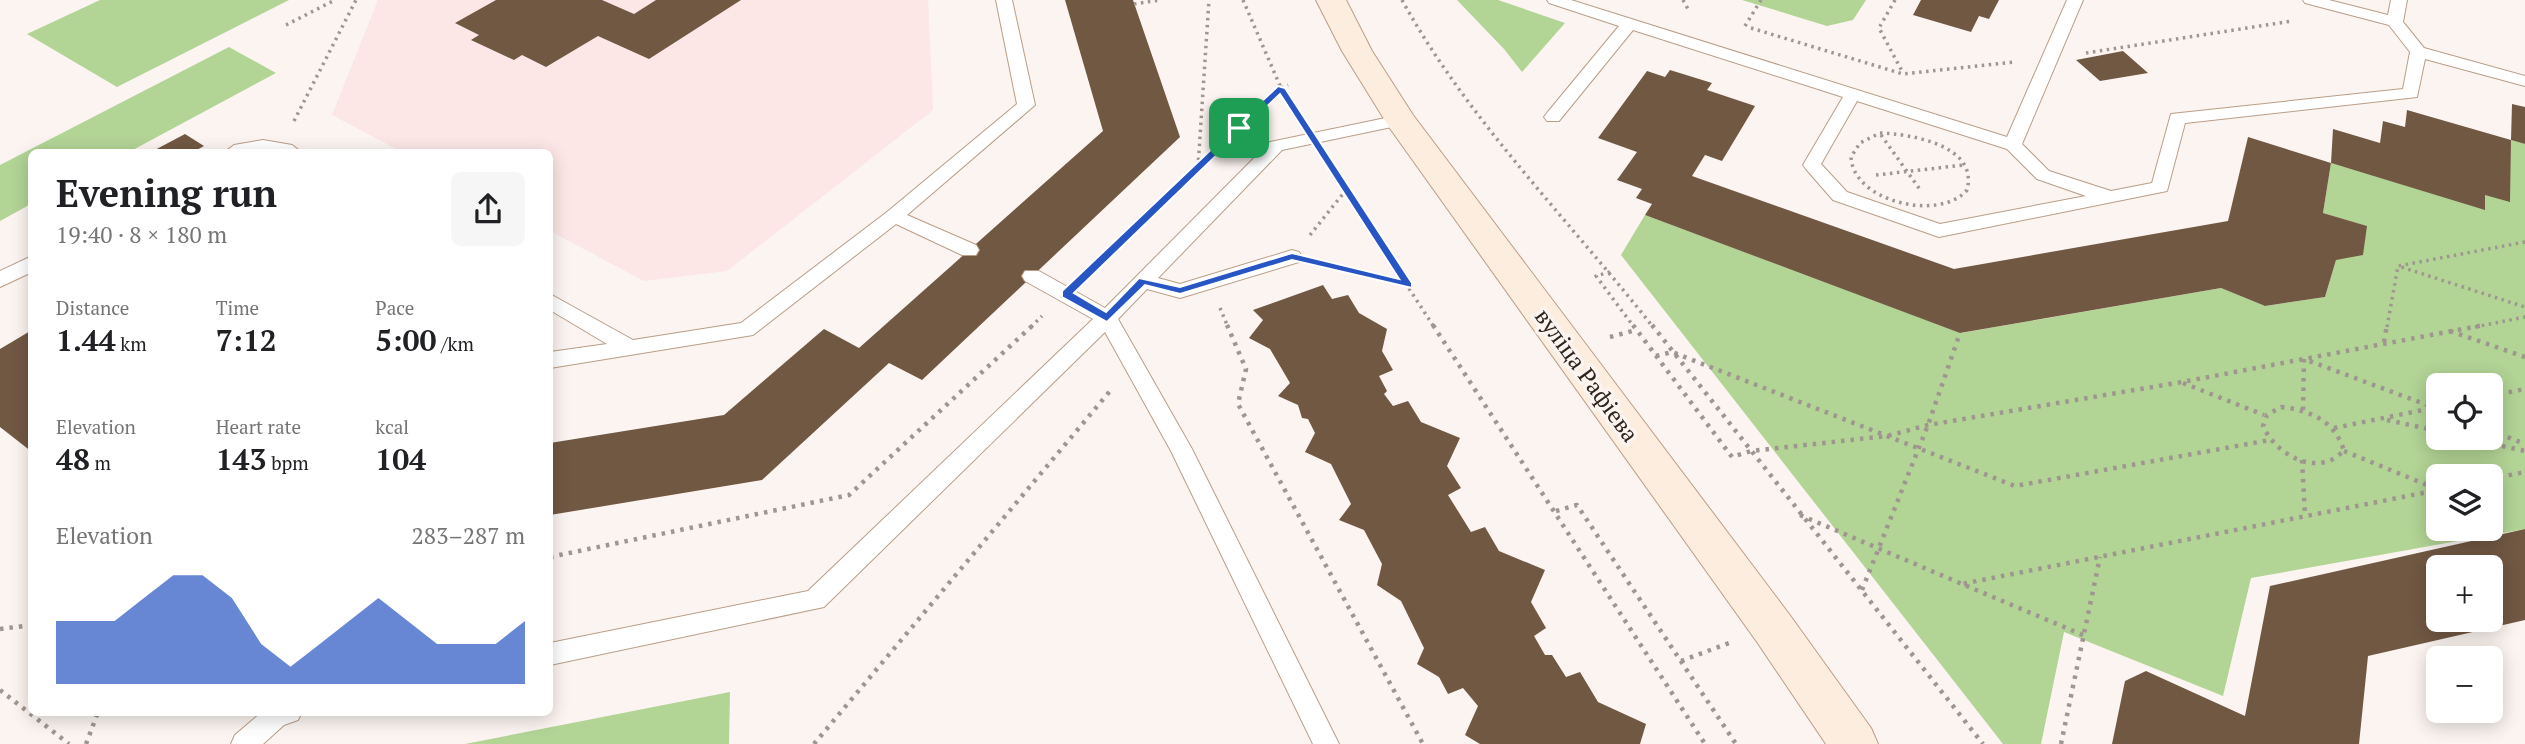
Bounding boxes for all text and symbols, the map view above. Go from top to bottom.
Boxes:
pin [1209,98,1269,158]
icon: arrive [1220,109,1258,147]
text: Evening run [56,168,277,218]
button: share [451,172,525,246]
text: 19:40 · 8 × 180 m [56,219,227,250]
text: Distance [56,295,129,320]
text: Time [216,295,259,320]
text: Pace [375,295,414,320]
street label: вуліца Рафіева [1528,302,1646,448]
text: 1.44 [56,320,116,360]
text: 7:12 [216,320,277,360]
text: 5:00 [375,320,436,360]
text: km [116,331,147,356]
text: /km [436,331,474,356]
map controls [2426,373,2503,723]
button: locate [2426,373,2503,450]
text: Elevation [56,414,136,439]
text: Heart rate [216,414,301,439]
text: kcal [375,414,409,439]
text: 48 [56,439,90,479]
text: 143 [216,439,267,479]
text: 104 [375,439,426,479]
text: m [90,450,111,475]
text: bpm [267,450,309,475]
button: layers [2426,464,2503,541]
text: Elevation [56,520,153,551]
text: 283–287 m [412,520,525,551]
button: + [2426,555,2503,632]
button: − [2426,646,2503,723]

